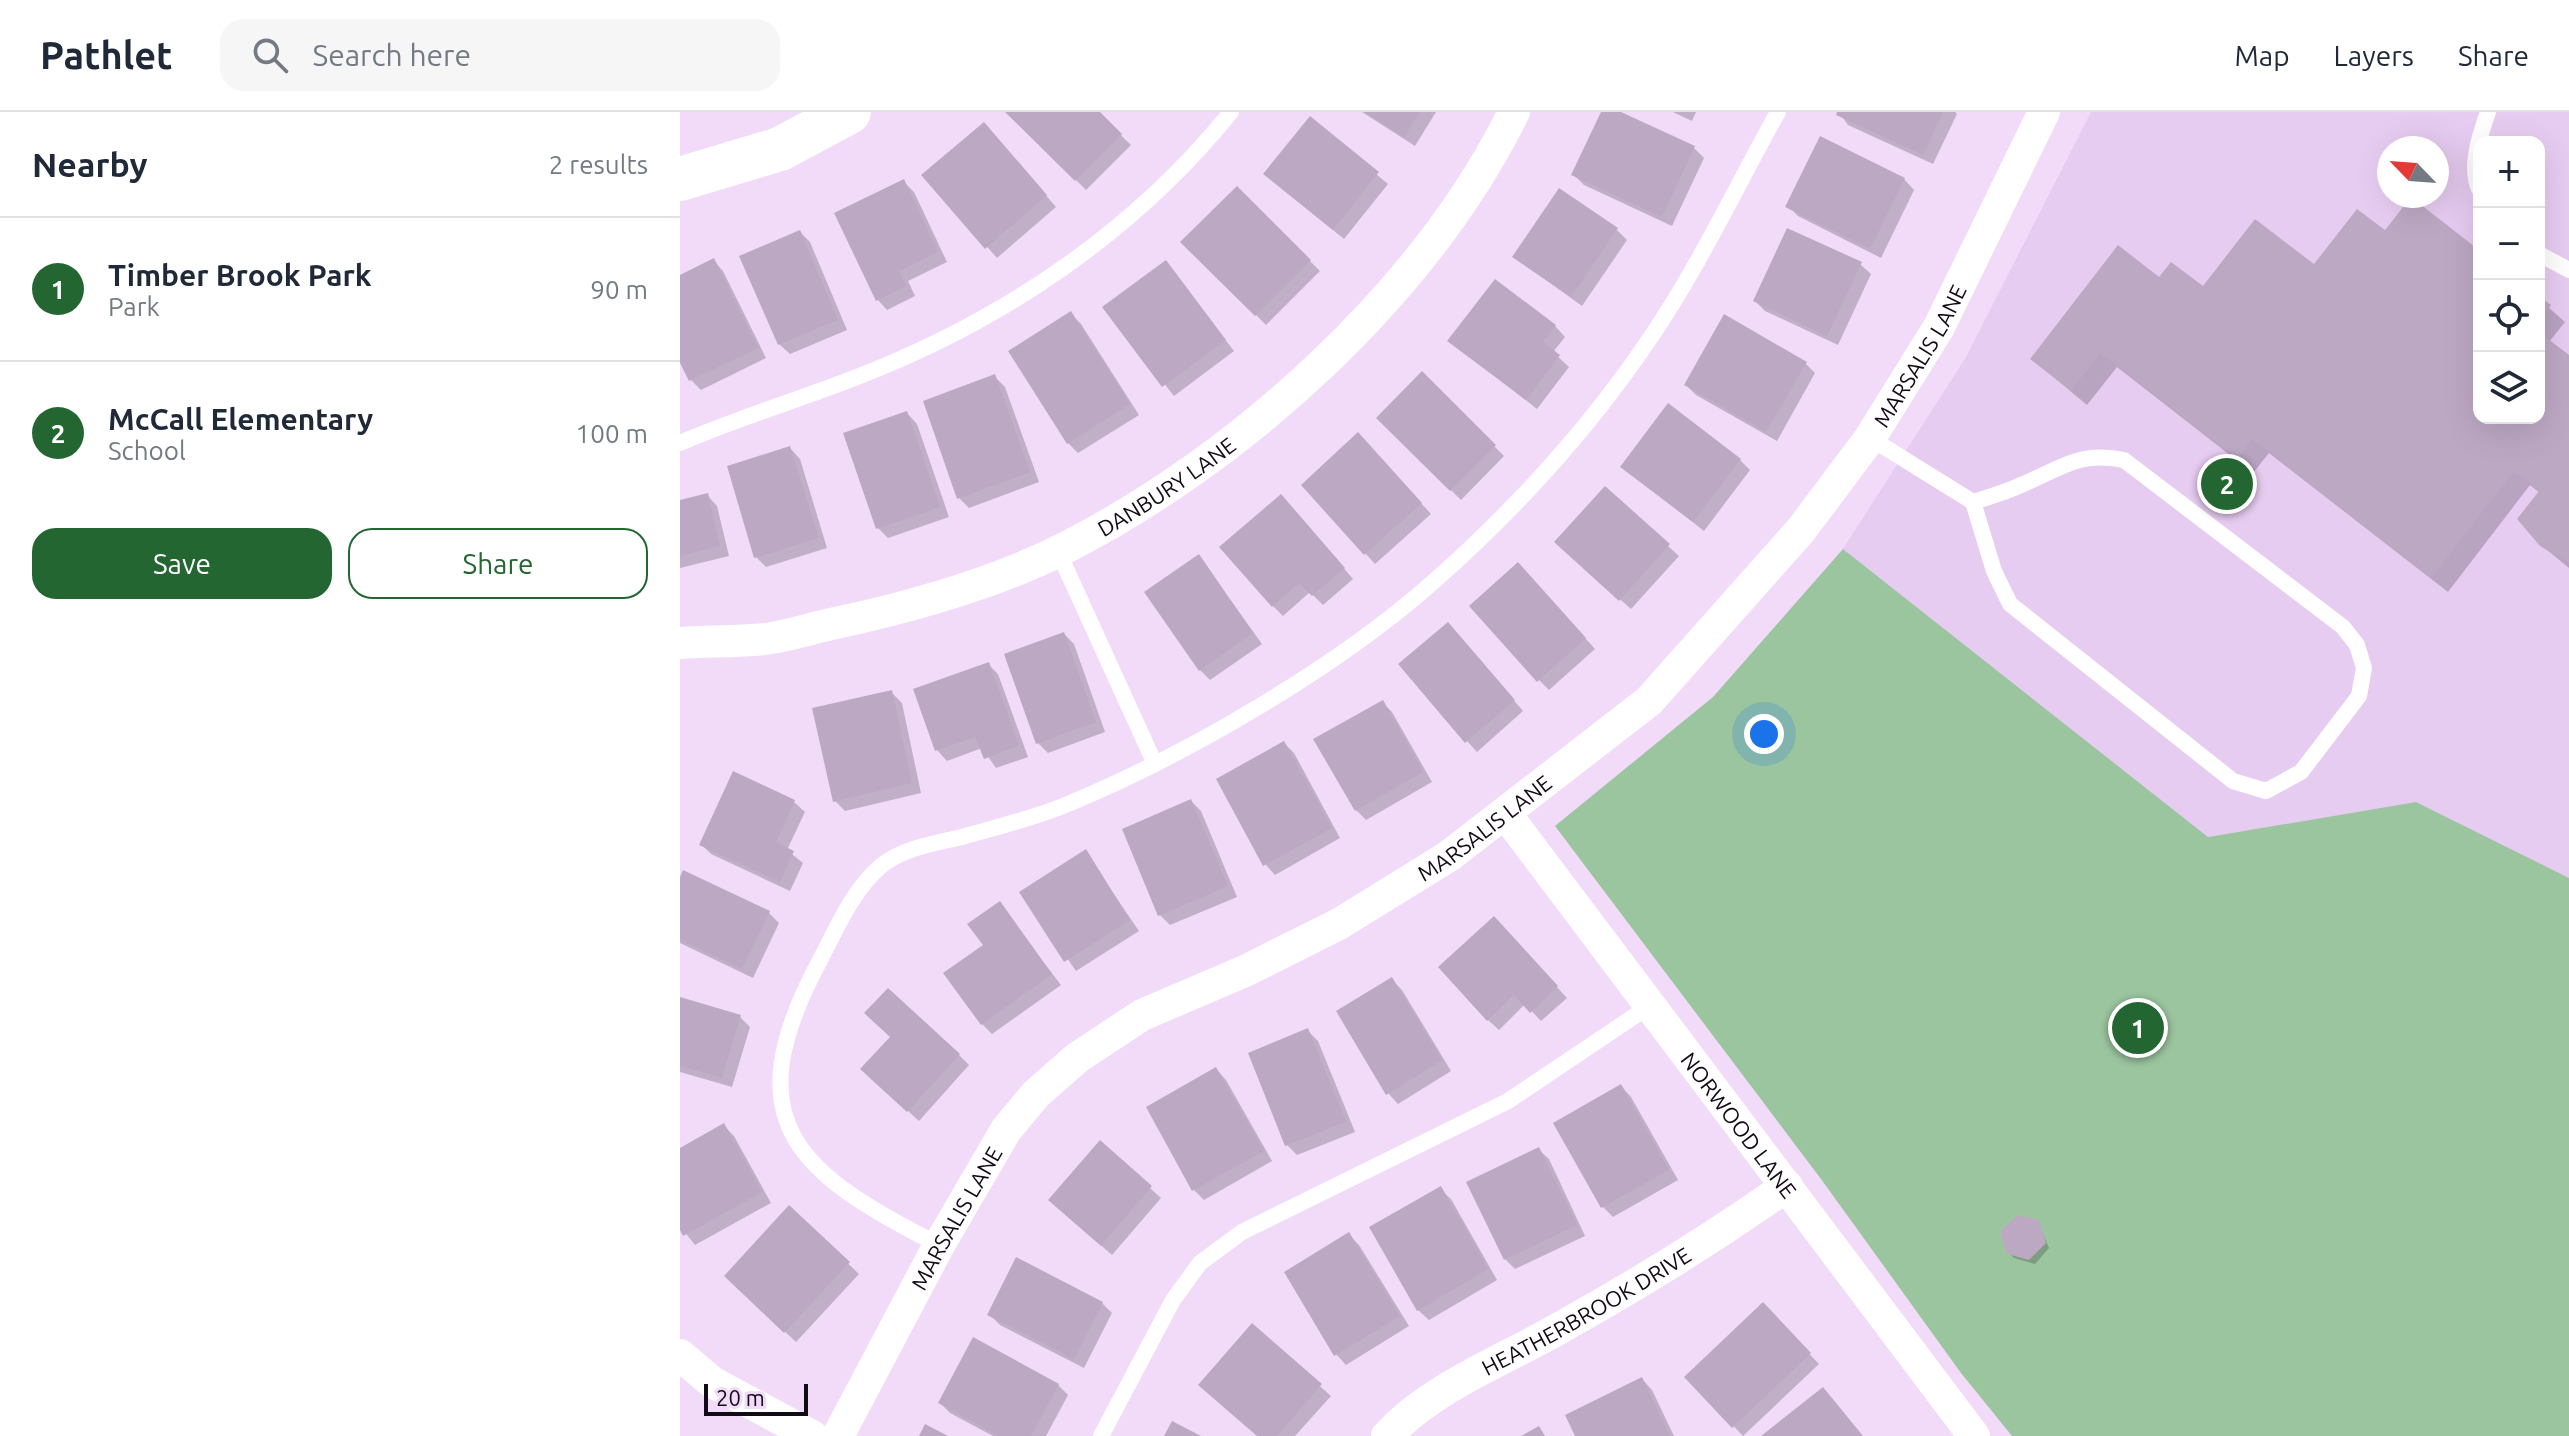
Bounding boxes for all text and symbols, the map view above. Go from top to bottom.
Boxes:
search box [220,19,780,91]
icon: search [248,33,292,77]
text: Pathlet [40,34,172,76]
text: Search here [312,38,471,72]
text: Map [2234,40,2290,71]
text: Layers [2334,40,2414,71]
text: Share [2458,40,2529,71]
north arrow [2377,136,2449,208]
map controls [2473,136,2545,424]
button: + [2473,136,2545,208]
text: Nearby [32,145,147,183]
text: 2 results [549,150,648,179]
button: − [2473,208,2545,280]
text: Timber Brook Park [108,258,372,292]
text: 1 [51,275,65,304]
text: 90 m [590,275,648,304]
street label: MARSALIS LANE [1868,280,1970,431]
button: locate [2473,280,2545,352]
text: Park [108,292,160,321]
button: layers [2473,352,2545,424]
text: McCall Elementary [108,402,373,436]
text: 2 [51,419,65,448]
text: 100 m [576,419,648,448]
street label: DANBURY LANE [1093,431,1240,541]
text: School [108,436,186,465]
pin: 2 [2201,454,2253,514]
button: Save [32,528,332,599]
button: Share [348,528,648,599]
your location [1744,714,1784,754]
street label: MARSALIS LANE [1412,769,1556,885]
pin: 1 [2112,998,2164,1058]
street label: NORWOOD LANE [1677,1047,1802,1202]
street label: MARSALIS LANE [905,1142,1006,1294]
street label: HEATHERBROOK DRIVE [1477,1241,1695,1379]
scale bar [704,1380,808,1416]
text: 20 m [716,1385,765,1410]

